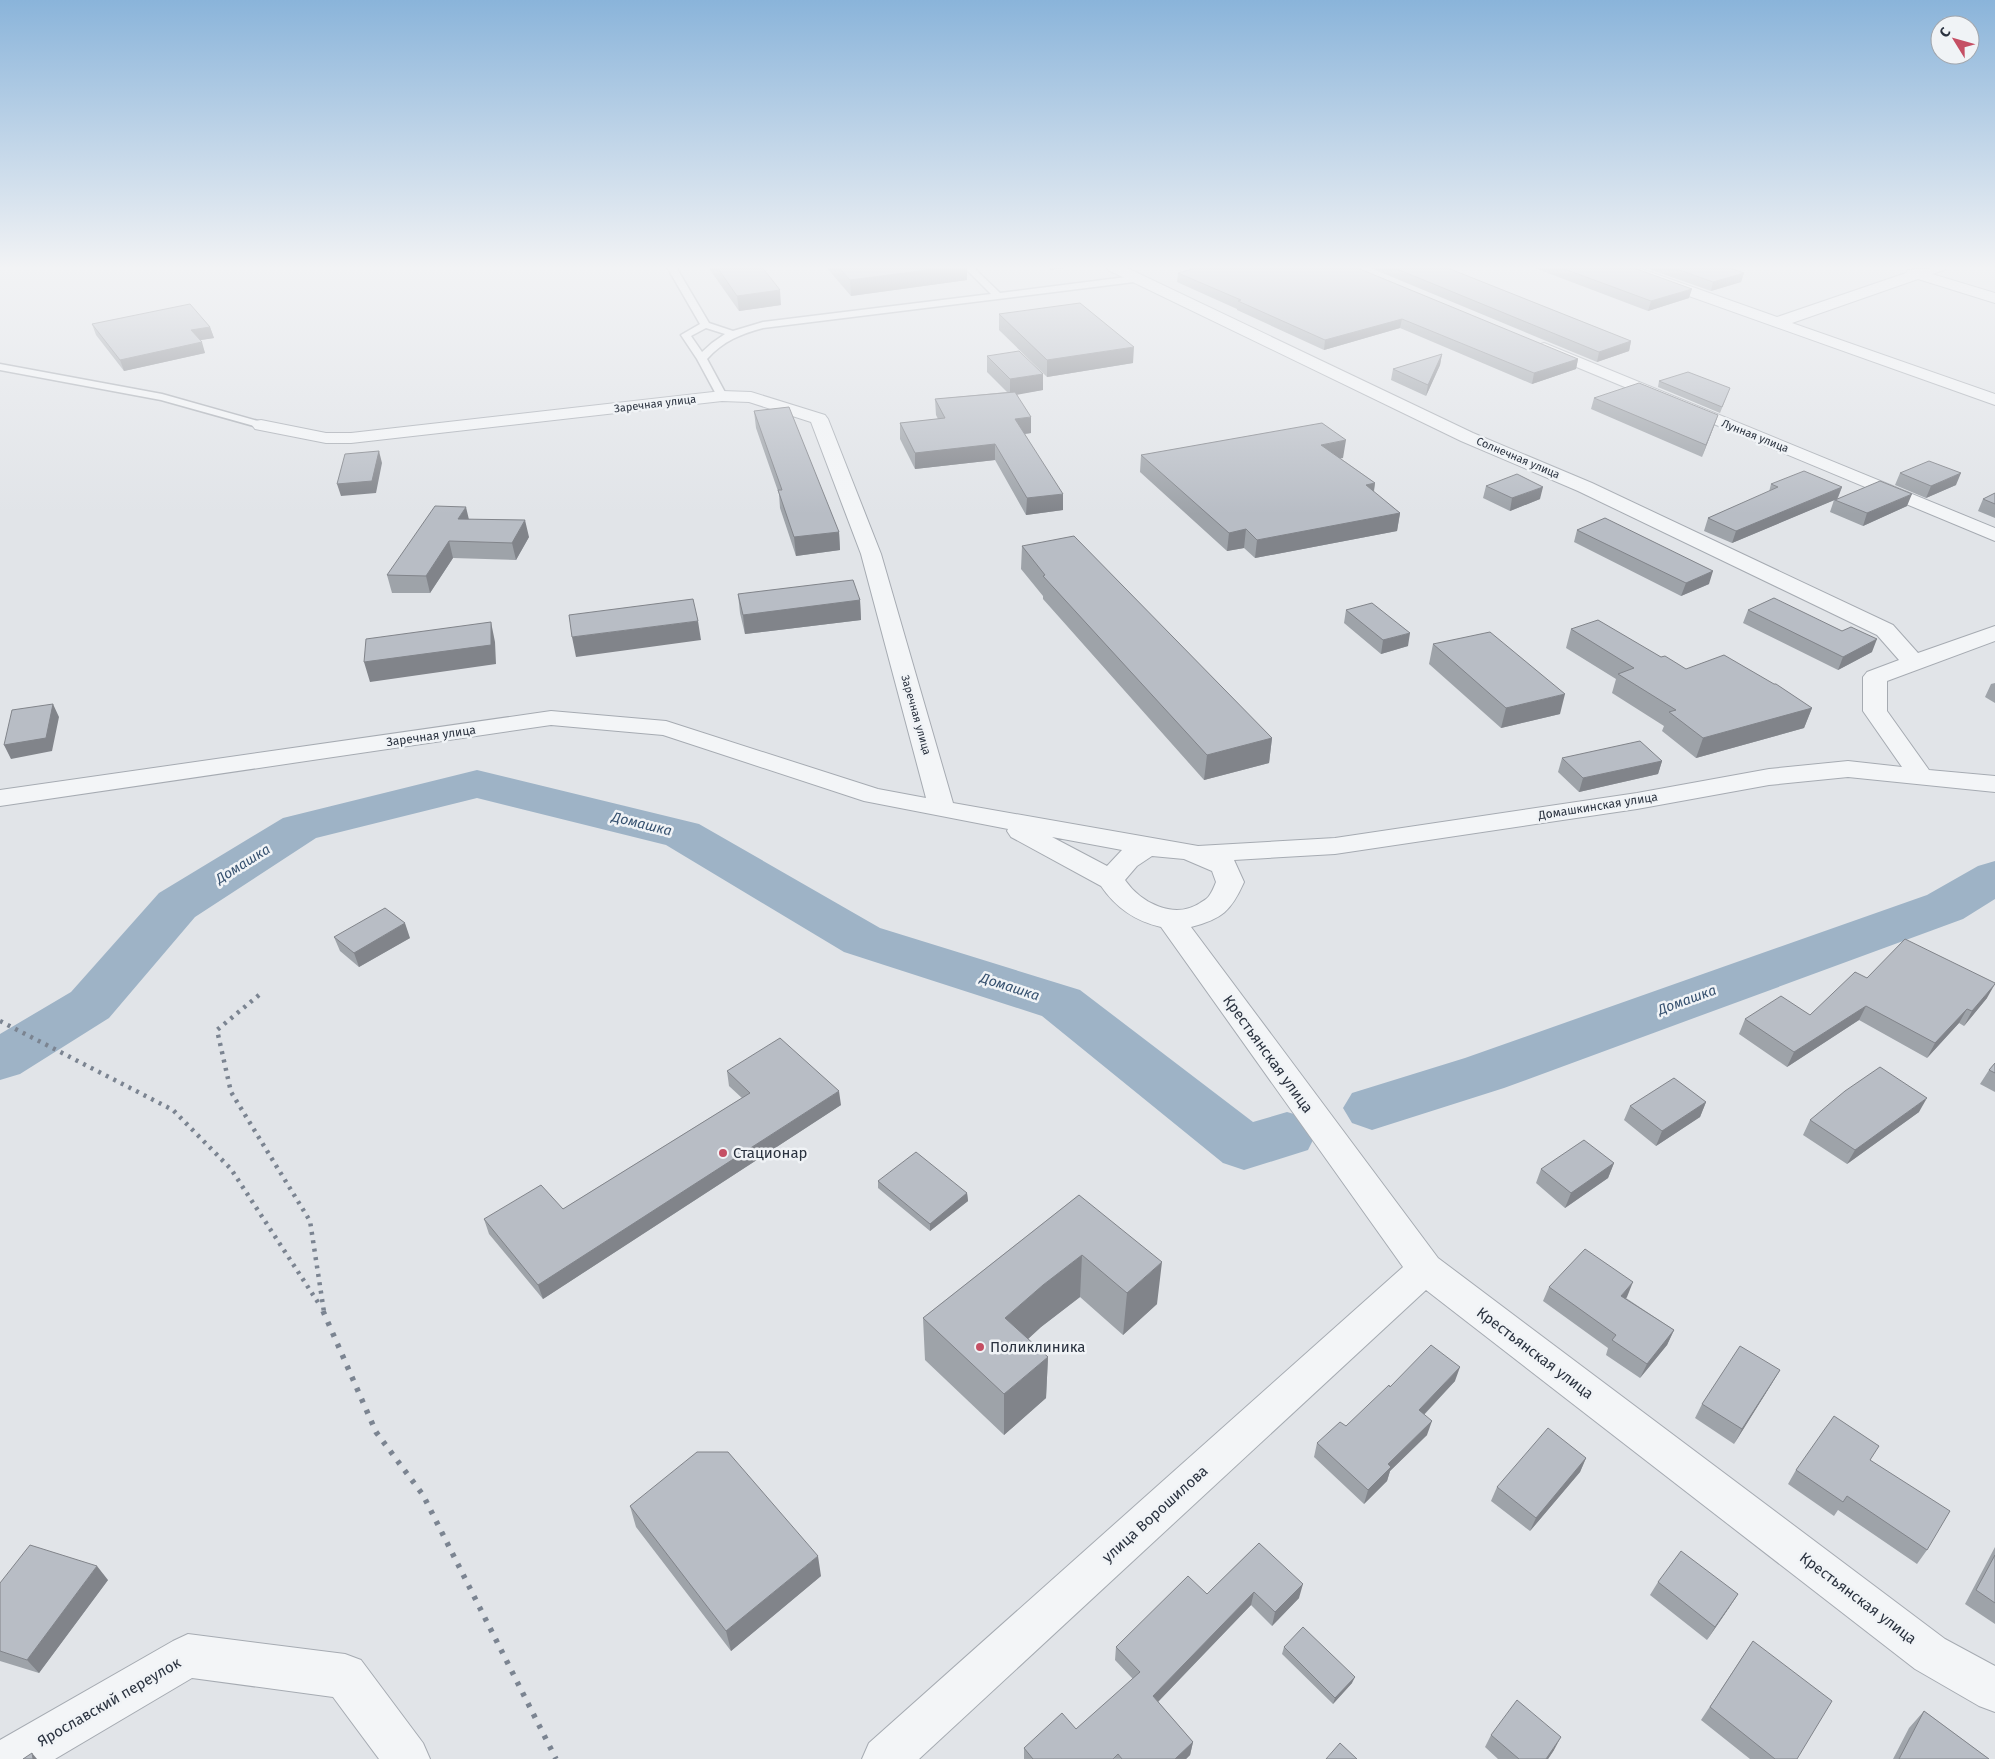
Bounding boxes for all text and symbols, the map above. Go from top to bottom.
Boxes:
north arrow [1930,15,1980,65]
text: С [1936,24,1954,41]
street label: Заречная улица [613,393,697,415]
street label: Лунная улица [1720,417,1791,455]
street label: Солнечная улица [1474,435,1562,481]
street label: Заречная улица [898,674,934,756]
street label: Заречная улица [385,723,477,749]
street label: Домашкинская улица [1536,790,1659,823]
water label: Домашка [609,808,674,840]
water label: Домашка [212,841,273,888]
water label: Домашка [977,969,1042,1005]
water label: Домашка [1654,982,1719,1019]
street label: Крестьянская улица [1219,991,1317,1117]
place label: Стационар [733,1144,807,1162]
marker: Стационар [717,1147,729,1159]
street label: Крестьянская улица [1473,1303,1597,1403]
place label: Поликлиника [990,1338,1085,1356]
marker: Поликлиника [974,1341,986,1353]
street label: улица Ворошилова [1098,1462,1212,1566]
street label: Крестьянская улица [1796,1548,1920,1648]
street label: Ярославский переулок [34,1653,184,1750]

